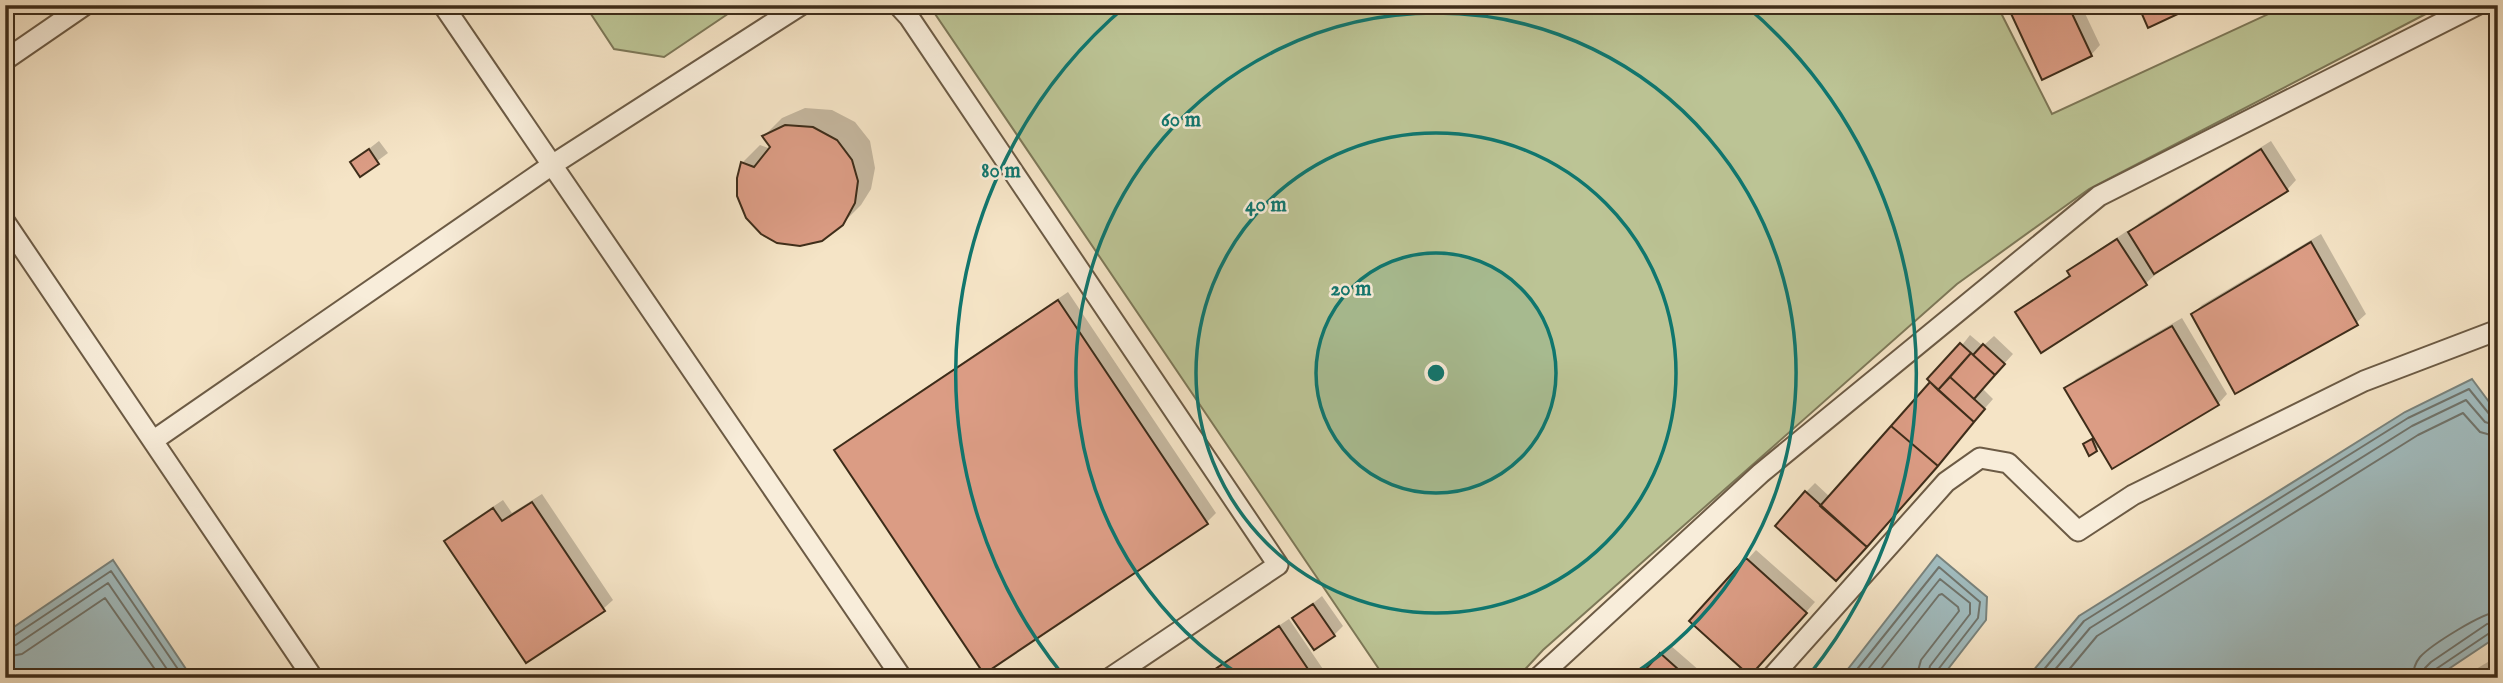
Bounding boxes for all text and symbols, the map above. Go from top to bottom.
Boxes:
text: 60 m [1161,107,1202,134]
text: 80 m [981,158,1021,185]
text: 40 m [1245,192,1287,219]
text: 20 m [1331,276,1372,303]
centre of rings [1424,361,1448,385]

